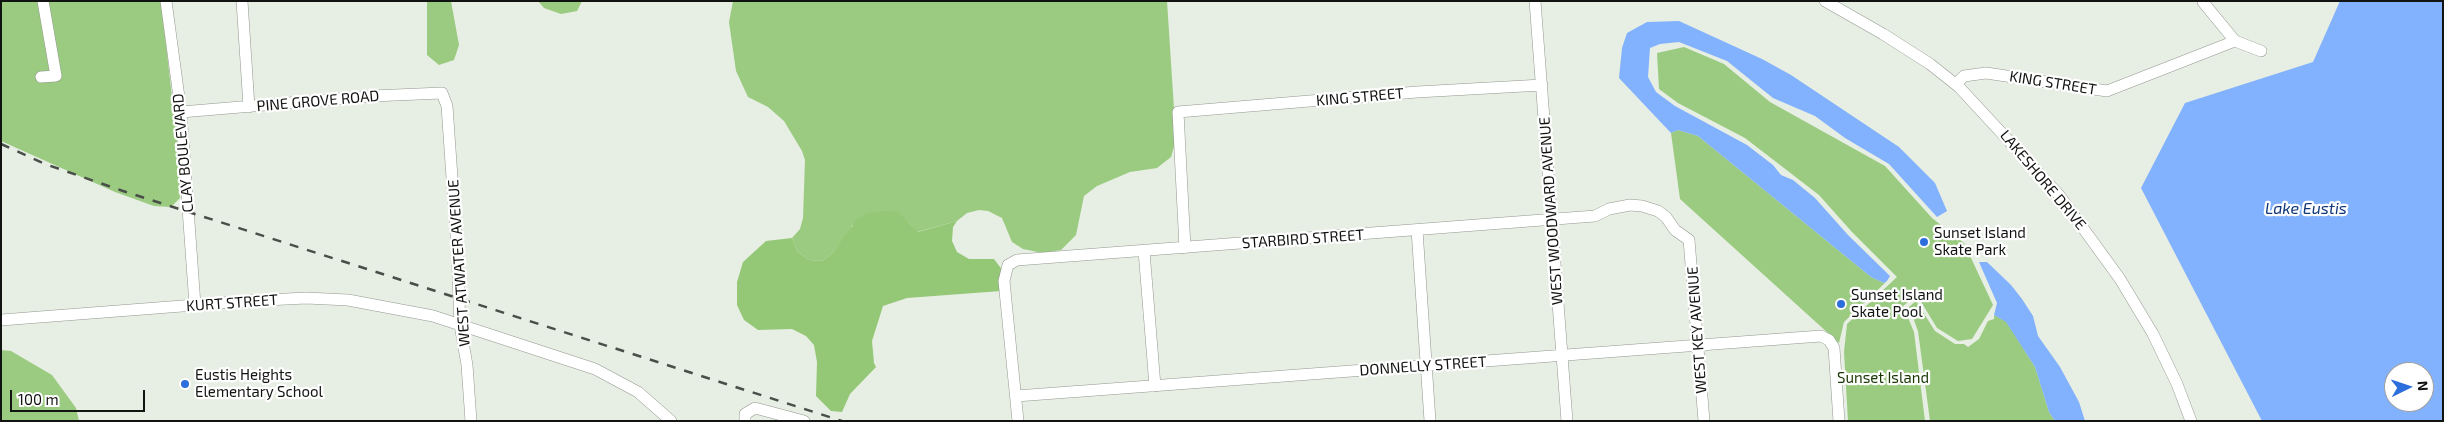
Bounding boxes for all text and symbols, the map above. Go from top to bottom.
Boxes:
street label: KING STREET [2008,67,2098,99]
street label: KING STREET [1315,84,1405,110]
street label: PINE GROVE ROAD [256,87,380,115]
street label: CLAY BOULEVARD [169,93,197,213]
street label: WEST WOODWARD AVENUE [1535,116,1567,306]
street label: LAKESHORE DRIVE [1996,127,2090,233]
street label: WEST ATWATER AVENUE [444,179,474,347]
water label: Lake Eustis [2265,199,2347,219]
place label: Sunset Island Skate Park [1934,224,2026,259]
street label: STARBIRD STREET [1241,226,1365,252]
marker: Sunset Island Skate Park [1918,236,1930,248]
street label: WEST KEY AVENUE [1684,266,1710,394]
place label: Sunset Island Skate Pool [1851,286,1943,321]
street label: KURT STREET [186,291,278,315]
marker: Sunset Island Skate Pool [1835,298,1847,310]
street label: DONNELLY STREET [1359,353,1487,379]
north arrow [2384,362,2434,412]
place label: Eustis Heights Elementary School [195,366,323,401]
park label: Sunset Island [1837,369,1929,387]
marker: Eustis Heights Elementary School [179,378,191,390]
scale bar [12,380,148,412]
text: N [2415,380,2432,392]
text: 100 m [18,390,59,408]

